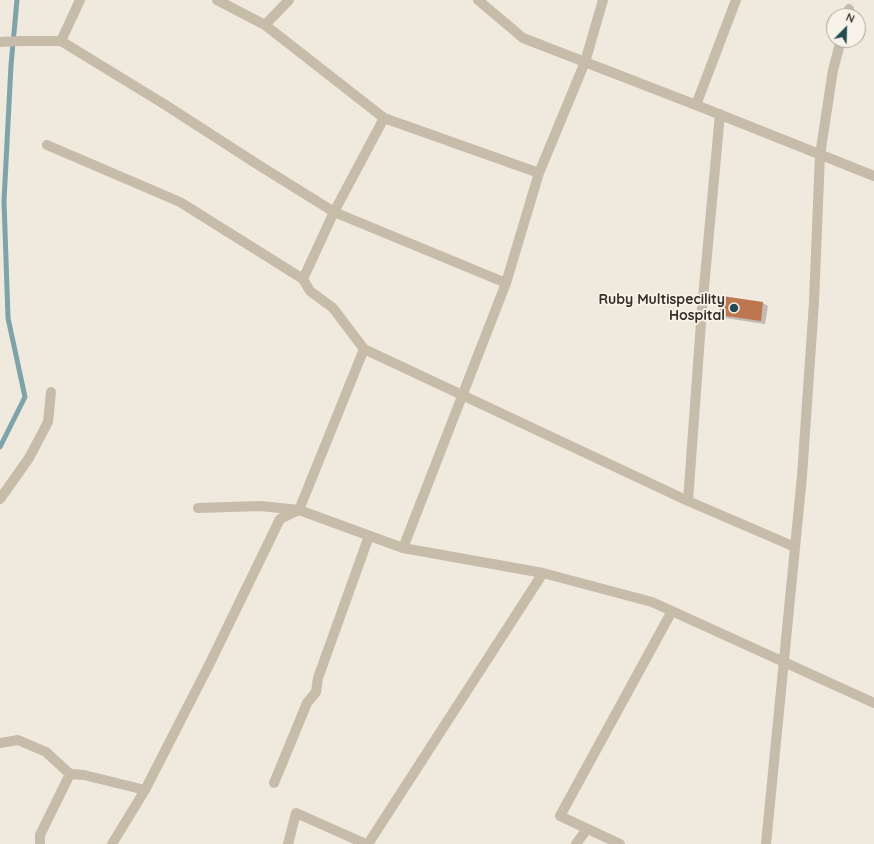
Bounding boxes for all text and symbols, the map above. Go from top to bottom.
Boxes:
north arrow [826,8,866,48]
text: N [844,10,857,26]
place label: Ruby Multispecility Hospital [599,292,725,324]
marker: Ruby Multispecility Hospital [728,302,740,314]

